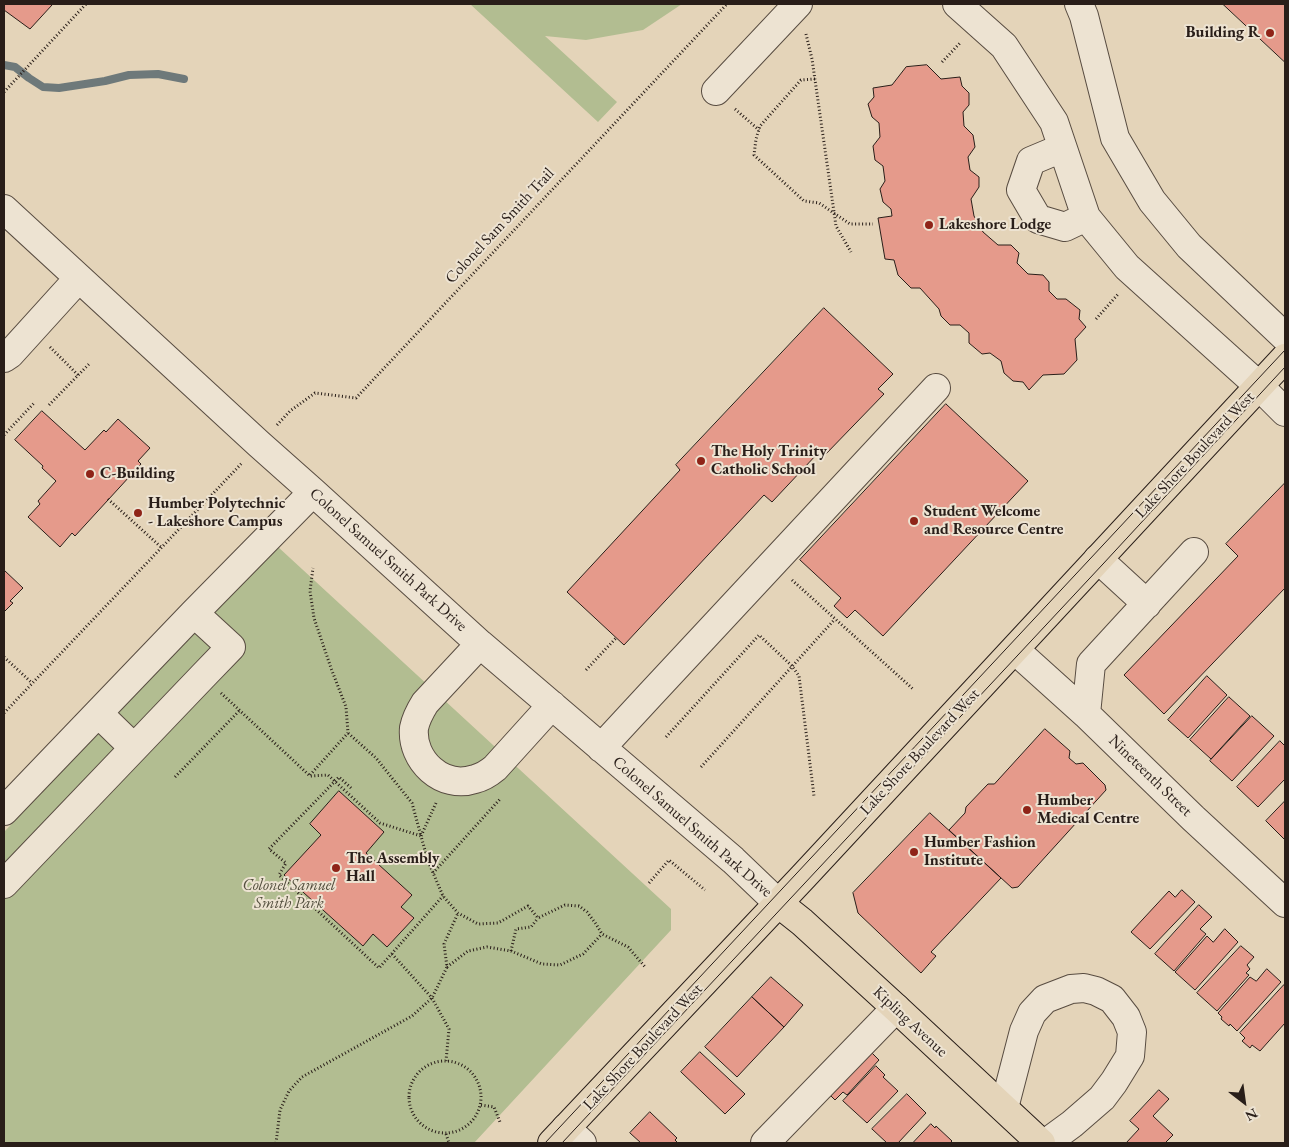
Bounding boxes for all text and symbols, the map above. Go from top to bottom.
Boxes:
place label: Building R [1186,23,1260,43]
marker: Building R [1264,27,1276,39]
street label: Colonel Sam Smith Trail [442,164,558,288]
place label: Lakeshore Lodge [939,215,1051,235]
marker: Lakeshore Lodge [923,219,935,231]
street label: Lake Shore Boulevard West [1131,388,1259,522]
place label: The Holy Trinity Catholic School [711,442,827,480]
marker: The Holy Trinity Catholic School [695,455,707,467]
place label: C-Building [100,464,175,484]
marker: C-Building [84,468,96,480]
street label: Colonel Samuel Smith Park Drive [305,484,471,636]
place label: Humber Polytechnic - Lakeshore Campus [148,494,285,532]
place label: Student Welcome and Resource Centre [924,502,1063,540]
marker: Humber Polytechnic - Lakeshore Campus [132,507,144,519]
marker: Student Welcome and Resource Centre [908,515,920,527]
street label: Lake Shore Boulevard West [856,685,984,819]
street label: Nineteenth Street [1104,731,1196,821]
street label: Colonel Samuel Smith Park Drive [608,752,776,902]
place label: Humber Medical Centre [1037,791,1139,829]
marker: Humber Medical Centre [1021,804,1033,816]
place label: Humber Fashion Institute [924,833,1036,871]
marker: Humber Fashion Institute [908,846,920,858]
place label: The Assembly Hall [346,849,439,887]
marker: The Assembly Hall [330,862,342,874]
park label: Colonel Samuel Smith Park [243,876,335,914]
street label: Lake Shore Boulevard West [579,980,707,1114]
street label: Kipling Avenue [869,983,951,1061]
north arrow [1219,1077,1269,1127]
text: N [1242,1104,1261,1126]

